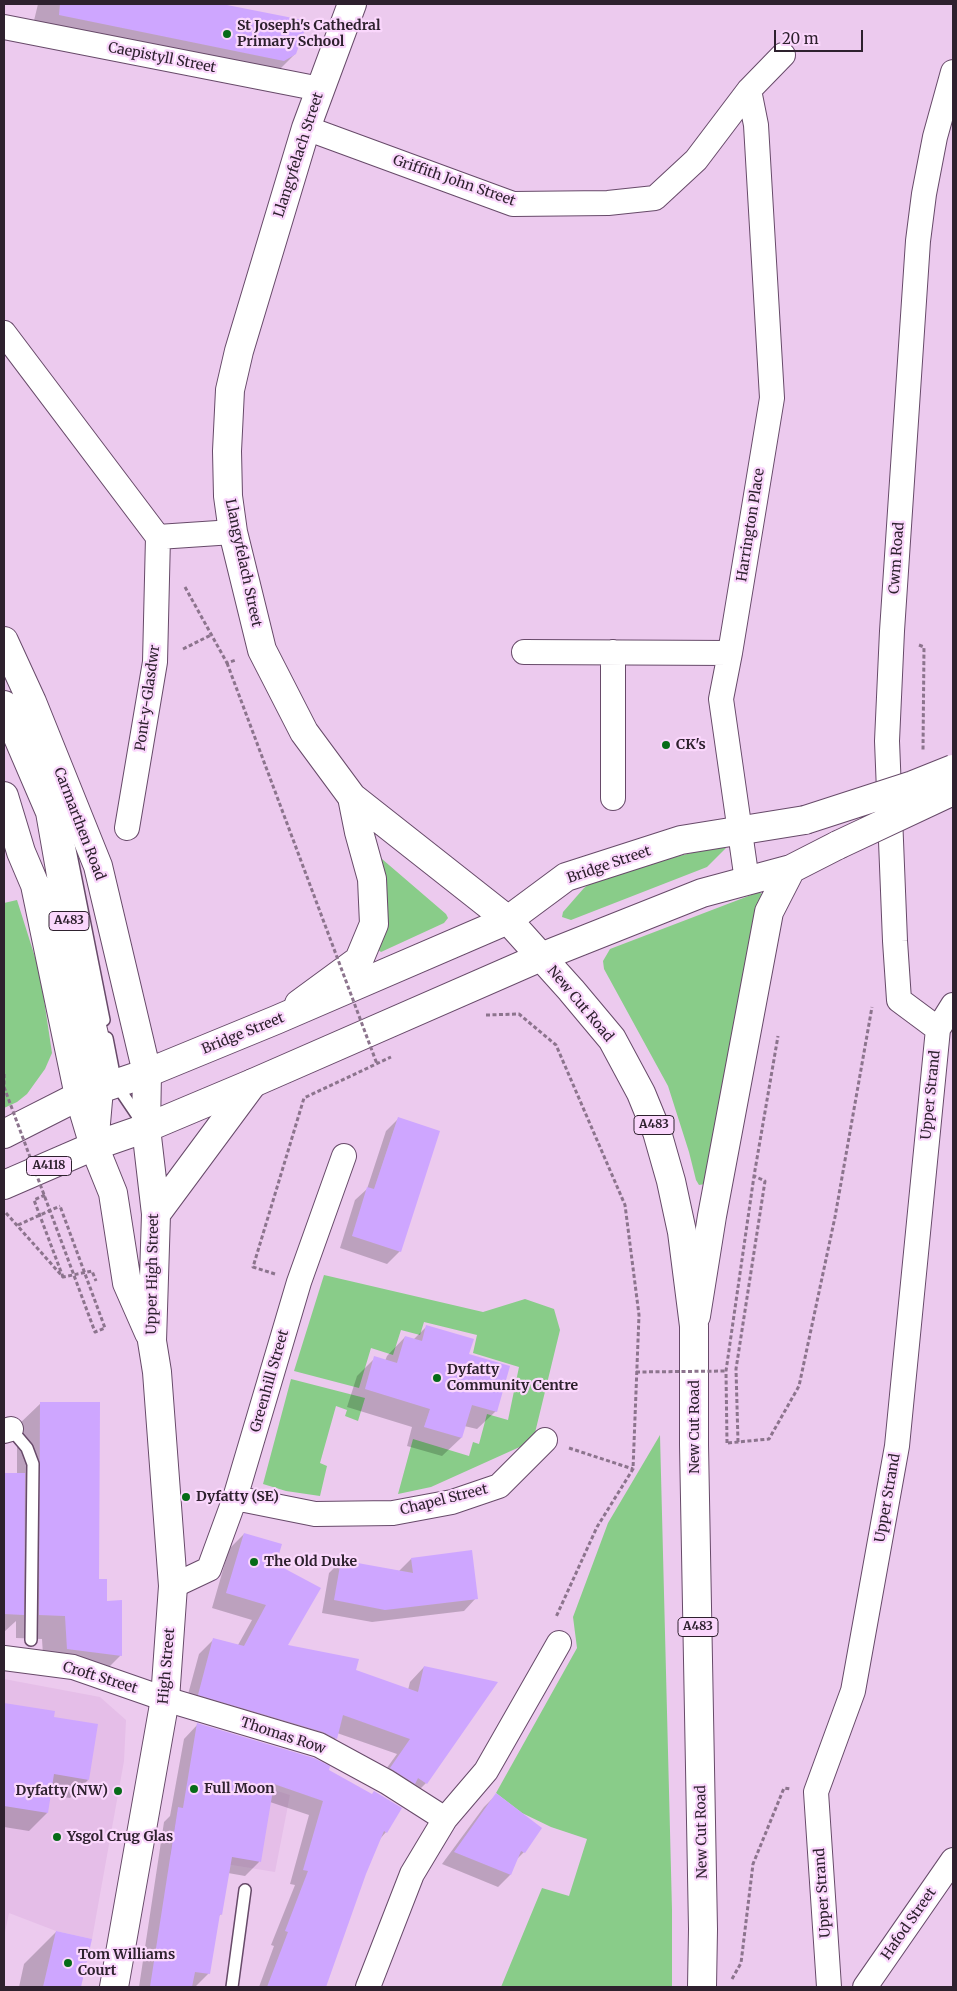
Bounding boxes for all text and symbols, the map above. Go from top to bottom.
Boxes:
place label: St Joseph's Cathedral Primary School [237,18,380,50]
scale bar [777,20,866,52]
marker: St Joseph's Cathedral Primary School [221,28,233,40]
text: 20 m [782,29,819,48]
street label: Caepistyll Street [107,39,217,77]
street label: Llangyfelach Street [271,90,327,220]
street label: Griffith John Street [390,152,518,210]
street label: Harrington Place [734,467,768,583]
street label: Llangyfelach Street [221,497,265,629]
street label: Cwm Road [886,521,908,595]
street label: Pont-y-Glasdwr [132,644,164,752]
place label: CK's [676,737,706,753]
marker: CK's [660,739,672,751]
street label: Carmarthen Road [50,765,108,883]
street label: Bridge Street [565,843,653,887]
road number: A483 [49,911,89,930]
street label: New Cut Road [543,963,617,1045]
street label: Bridge Street [199,1010,287,1058]
street label: Upper Strand [918,1049,944,1141]
road number: A483 [634,1116,674,1134]
road number: A4118 [27,1156,72,1176]
street label: Upper High Street [144,1213,162,1335]
street label: Greenhill Street [247,1328,293,1434]
place label: Dyfatty Community Centre [447,1362,578,1394]
marker: Dyfatty Community Centre [431,1372,443,1384]
street label: New Cut Road [687,1380,703,1474]
street label: Upper Strand [872,1452,904,1544]
street label: Chapel Street [398,1481,490,1519]
place label: Dyfatty (SE) [196,1489,279,1505]
marker: Dyfatty (SE) [180,1491,192,1503]
place label: The Old Duke [264,1554,357,1570]
marker: The Old Duke [248,1556,260,1568]
road number: A483 [678,1618,718,1636]
street label: High Street [155,1627,179,1705]
street label: Croft Street [61,1659,139,1697]
street label: Thomas Row [238,1714,328,1758]
place label: Full Moon [204,1781,275,1797]
place label: Dyfatty (NW) [15,1783,108,1799]
marker: Full Moon [188,1783,200,1795]
marker: Dyfatty (NW) [112,1785,124,1797]
street label: New Cut Road [693,1785,711,1879]
place label: Ysgol Crug Glas [67,1829,173,1845]
marker: Ysgol Crug Glas [51,1831,63,1843]
street label: Upper Strand [811,1848,835,1938]
street label: Hafod Street [878,1885,940,1963]
place label: Tom Williams Court [78,1947,175,1980]
marker: Tom Williams Court [62,1957,74,1969]

